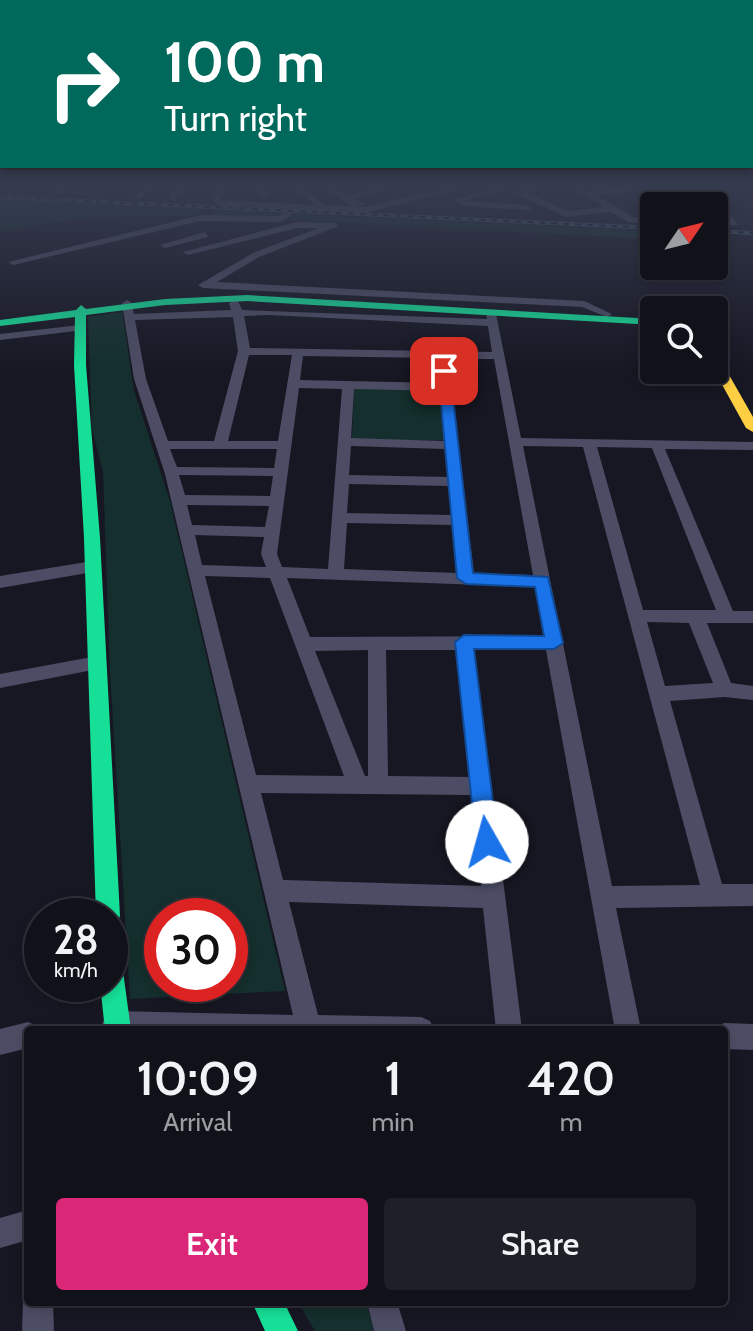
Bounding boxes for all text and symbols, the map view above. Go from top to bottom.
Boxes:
text: 100 m [164,28,325,96]
icon: right [32,32,136,136]
text: Turn right [164,96,307,140]
north arrow [640,192,728,280]
map controls [640,192,728,384]
button: search [640,296,728,384]
pin [410,337,478,405]
icon: arrive [422,349,466,393]
position arrow [445,800,529,884]
speed limit sign: 30 [144,898,248,1002]
text: 28 [53,915,99,964]
text: km/h [54,958,98,982]
text: 10:09 [137,1049,259,1107]
text: 1 [384,1049,401,1107]
text: 420 [527,1049,615,1107]
text: Arrival [163,1106,232,1138]
text: min [371,1106,414,1138]
text: m [560,1106,583,1138]
button: Exit [56,1198,368,1290]
button: Share [384,1198,696,1290]

